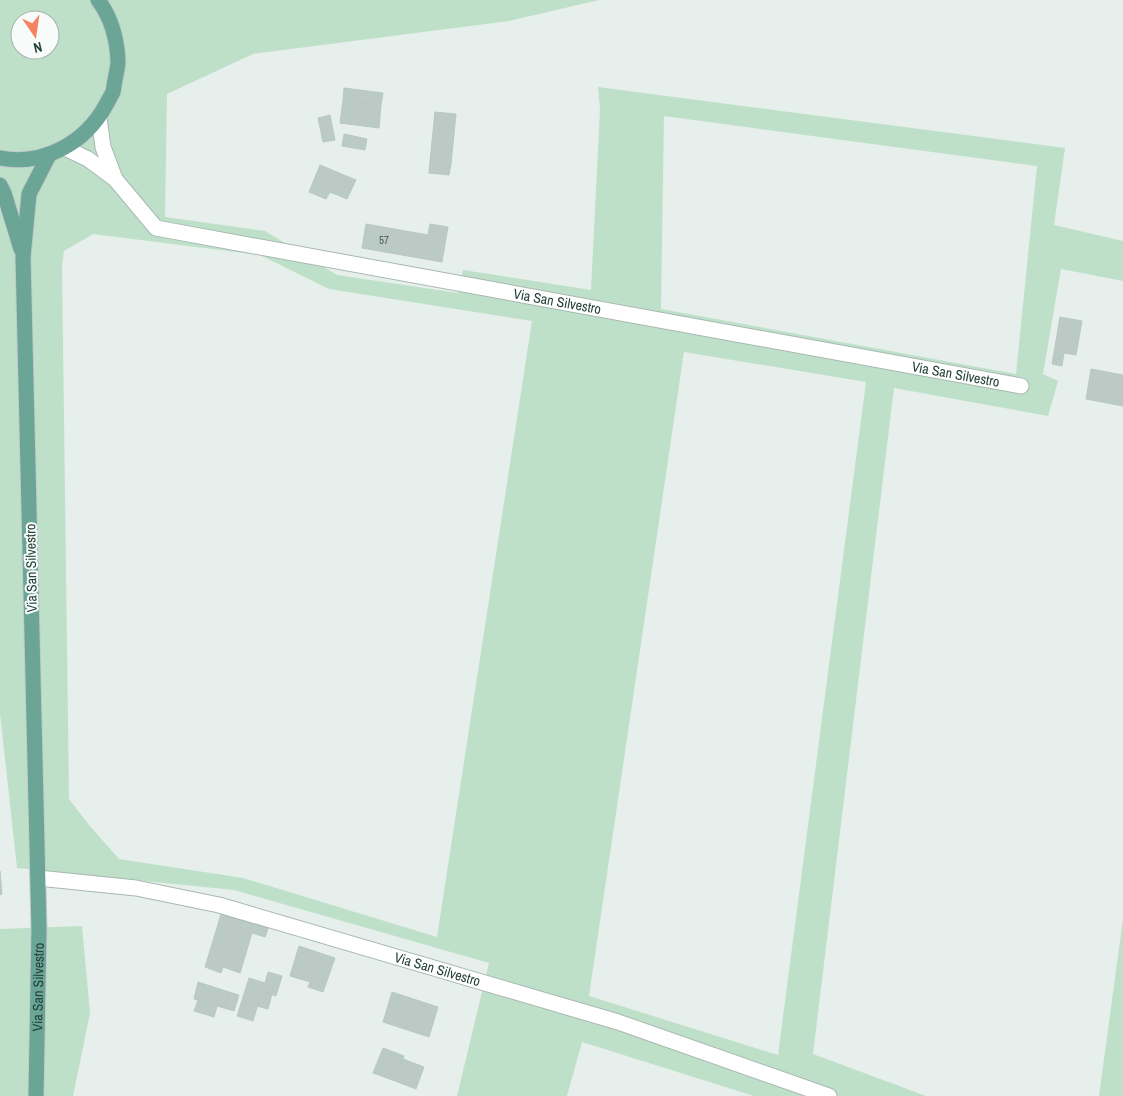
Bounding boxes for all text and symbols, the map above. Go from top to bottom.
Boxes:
north arrow [10,10,60,60]
text: N [32,38,44,57]
house number: 57 [379,233,389,247]
street label: Via San Silvestro [512,284,603,318]
street label: Via San Silvestro [911,357,1001,391]
street label: Via San Silvestro [21,524,41,612]
street label: Via San Silvestro [28,943,48,1032]
street label: Via San Silvestro [392,948,483,990]

